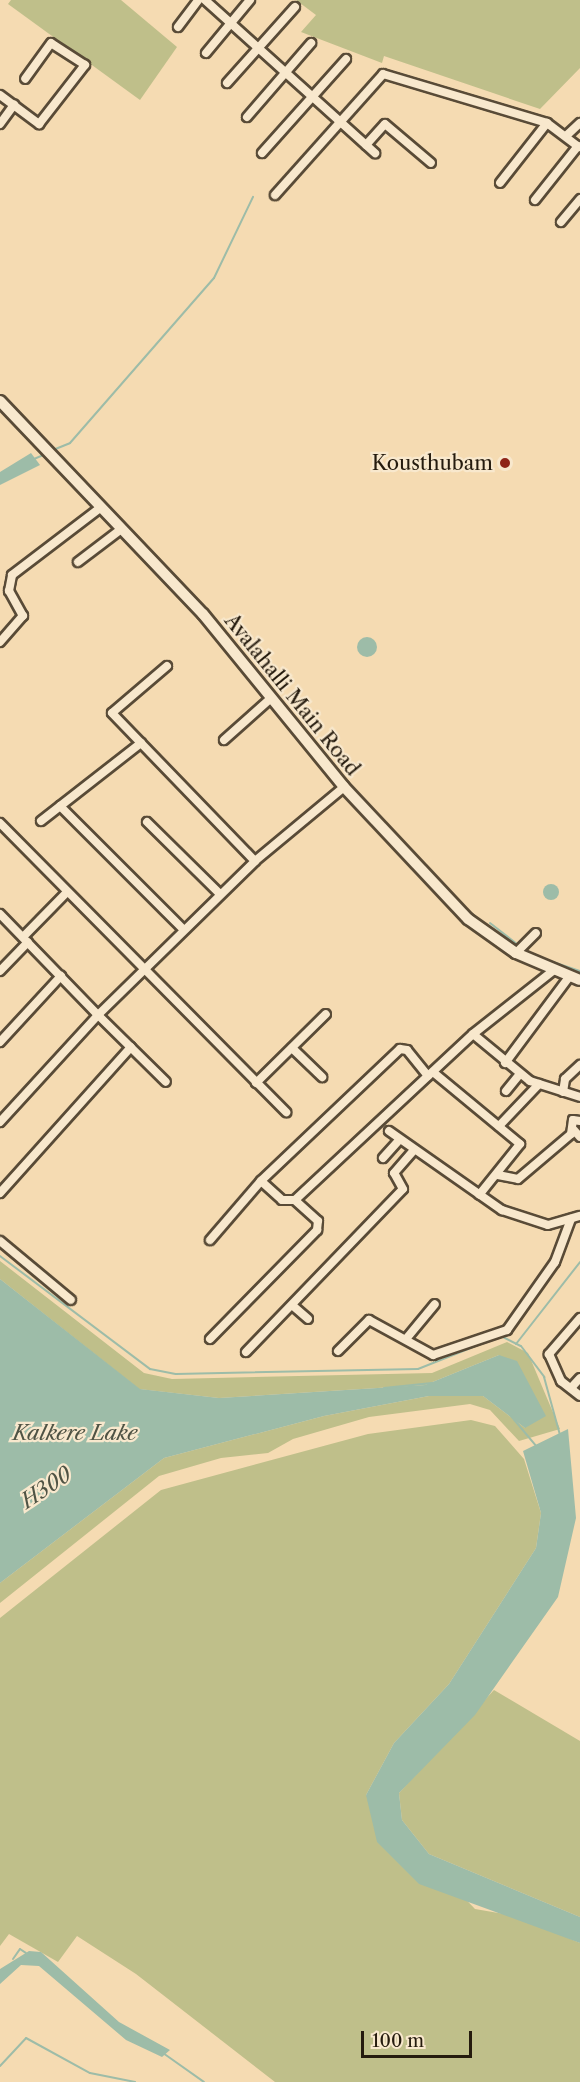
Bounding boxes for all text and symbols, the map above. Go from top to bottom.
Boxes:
place label: Kousthubam [372,451,493,475]
marker: Kousthubam [498,456,512,470]
street label: Avalahalli Main Road [219,609,365,781]
water label: Kalkere Lake [13,1420,137,1446]
water label: H300 [16,1462,76,1514]
scale bar [364,2019,475,2057]
text: 100 m [372,2030,424,2052]

